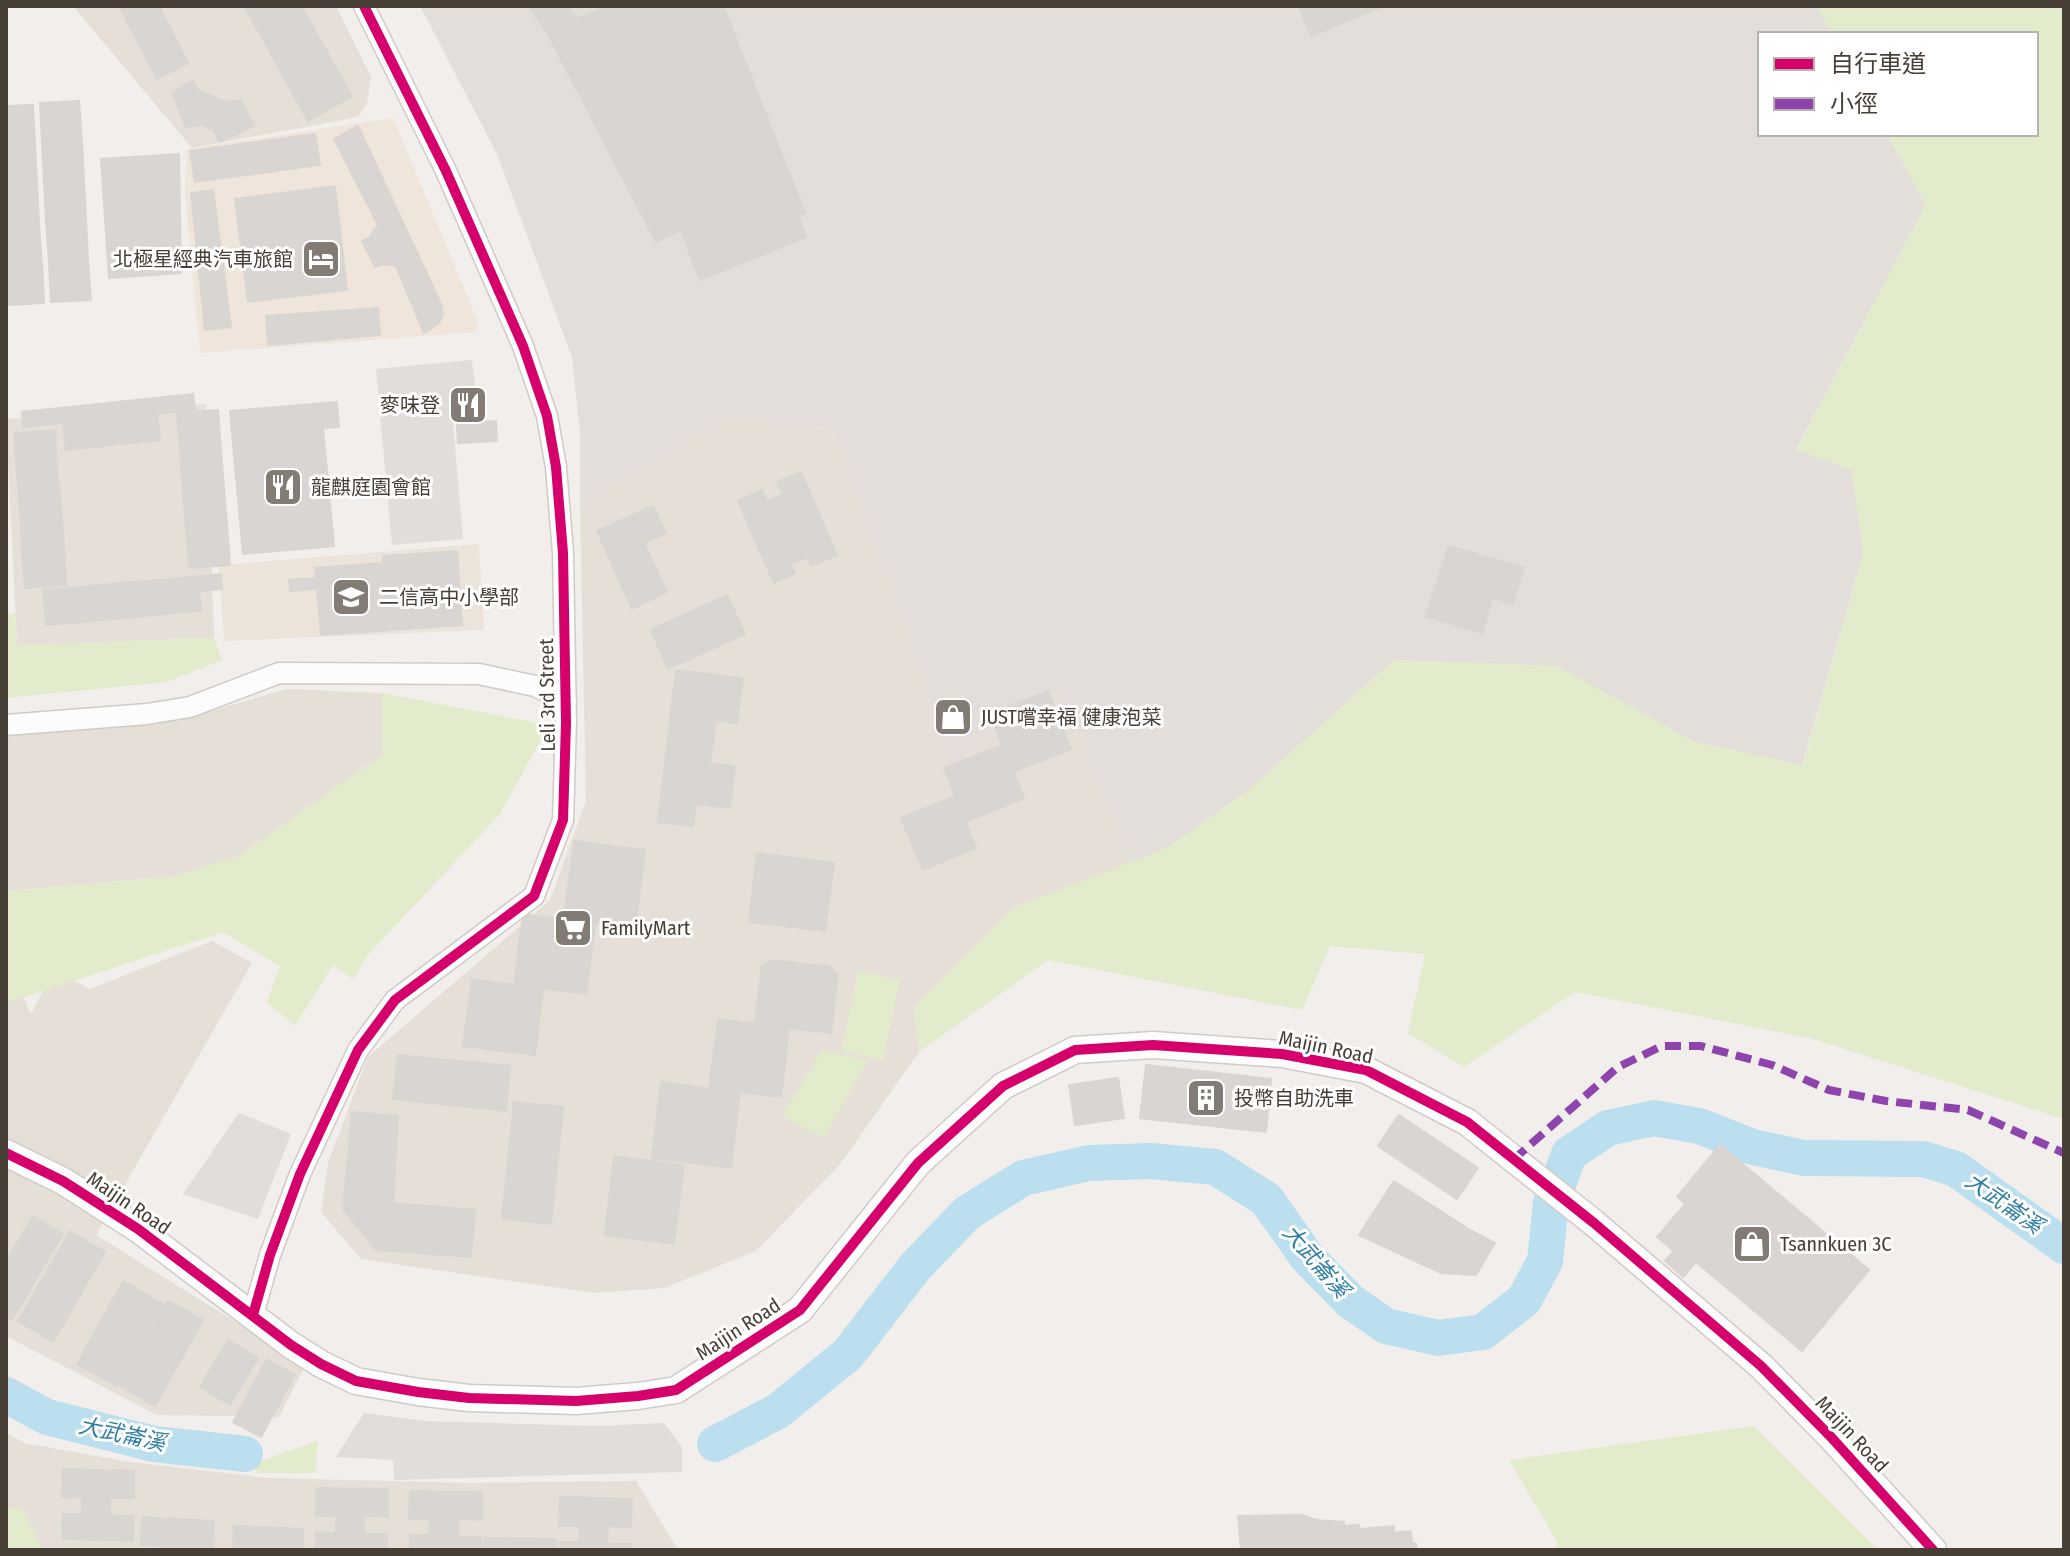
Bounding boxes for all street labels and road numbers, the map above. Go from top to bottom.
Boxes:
street label: Leli 3rd Street [534,638,560,752]
street label: Maijin Road [1277,1025,1375,1069]
street label: Maijin Road [83,1166,175,1240]
street label: Maijin Road [691,1293,785,1365]
street label: Maijin Road [1811,1391,1893,1477]

